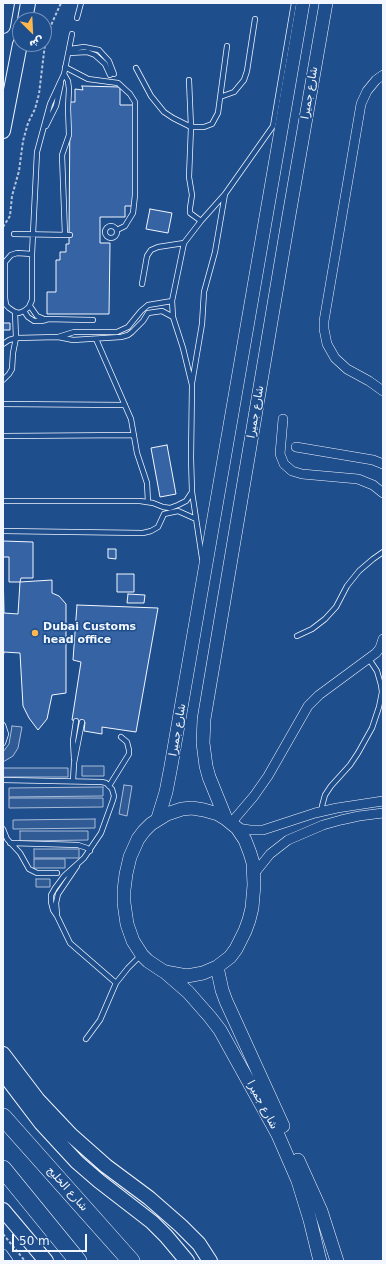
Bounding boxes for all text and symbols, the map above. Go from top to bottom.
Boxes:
north arrow [12,12,52,52]
text: ش [27,33,46,52]
street label: شارع جميرا [299,65,321,121]
street label: شارع جميرا [245,384,267,440]
place label: Dubai Customs head office [43,620,136,646]
marker: Dubai Customs head office [30,628,40,638]
street label: شارع جميرا [167,702,189,758]
street label: شارع جميرا [244,1078,280,1132]
street label: شارع الخليج [44,1164,90,1214]
scale bar [14,1226,89,1252]
text: 50 m [19,1234,50,1248]

